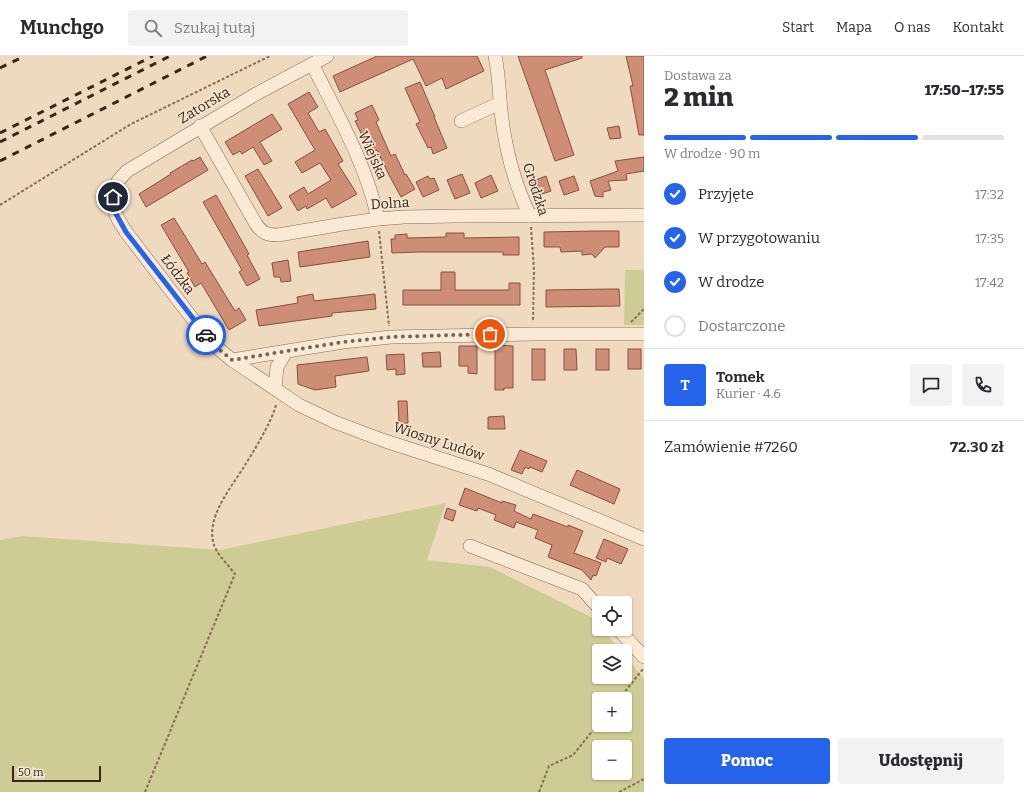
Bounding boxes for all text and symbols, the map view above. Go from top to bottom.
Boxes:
search box [128,10,408,46]
text: Munchgo [20,16,104,39]
icon: search [142,17,164,39]
text: Szukaj tutaj [174,19,255,37]
text: Start [782,19,814,36]
text: Mapa [836,19,872,36]
text: O nas [894,19,930,36]
text: Kontakt [952,19,1004,36]
text: Dostawa za [664,68,732,83]
text: 17:50–17:55 [924,81,1004,99]
text: 2 min [664,82,734,113]
street label: Zatorska [175,83,233,127]
street label: Wiejska [354,128,391,182]
text: W drodze · 90 m [664,146,761,161]
street label: Grodzka [519,161,552,218]
pin [96,180,130,214]
icon: check [664,183,686,205]
text: Przyjęte [698,185,754,203]
icon: home [102,186,124,208]
text: 17:32 [975,187,1004,202]
street label: Dolna [370,194,410,213]
icon: check [664,227,686,249]
text: W przygotowaniu [698,229,820,247]
text: 17:35 [975,231,1004,246]
street label: Łódzka [157,251,198,298]
icon: check [664,271,686,293]
text: W drodze [698,273,764,291]
text: 17:42 [975,275,1004,290]
courier [186,315,226,355]
pin [473,317,507,351]
text: Dostarczone [698,317,785,335]
icon: bag [479,323,501,345]
icon: car [195,324,217,346]
button: chat [910,364,952,406]
button: phone [962,364,1004,406]
text: Tomek [716,368,765,386]
text: T [680,376,690,394]
text: Kurier · 4.6 [716,386,781,401]
street label: Wiosny Ludów [391,419,487,464]
text: Zamówienie #7260 [664,438,798,456]
text: 72.30 zł [950,438,1004,456]
map controls [592,596,632,780]
button: locate [592,596,632,636]
button: layers [592,644,632,684]
button: + [592,692,632,732]
button: Pomoc [664,738,830,784]
button: Udostępnij [838,738,1004,784]
button: − [592,740,632,780]
scale bar [12,764,101,783]
text: 50 m [18,766,44,779]

